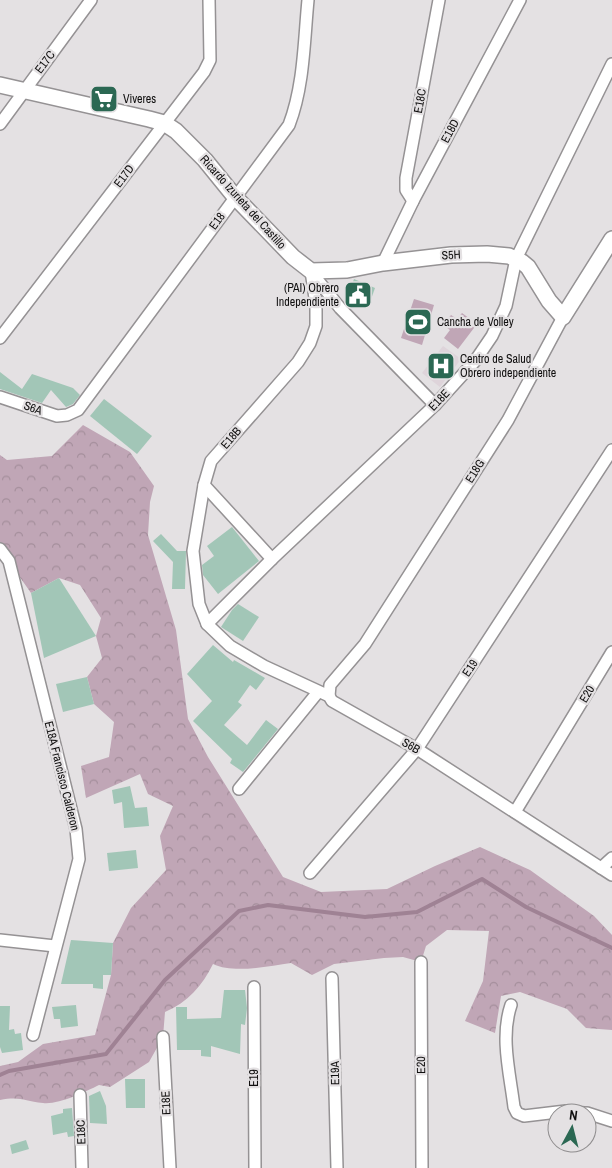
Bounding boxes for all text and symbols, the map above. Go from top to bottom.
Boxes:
street label: E17C [31,47,59,77]
supermarket icon: Viveres [89,84,119,114]
street label: E18C [410,87,430,115]
place label: Viveres [123,91,156,107]
street label: E18D [437,116,463,146]
street label: Ricardo Izurieta del Castillo [196,152,290,252]
street label: E17D [110,161,138,191]
street label: E18 [205,209,229,233]
street label: S5H [441,247,461,263]
place label: (PAI) Obrero Independiente [276,280,339,310]
public building icon: (PAI) Obrero Independiente [343,280,373,310]
sports icon: Cancha de Volley [403,307,433,337]
place label: Cancha de Volley [437,314,514,330]
hospital icon: Centro de Salud Obrero independiente [426,351,456,381]
place label: Centro de Salud Obrero independiente [460,351,556,381]
street label: E18E [425,386,453,414]
street label: S6A [22,397,45,419]
street label: E18B [217,423,245,452]
street label: E18G [462,456,488,486]
street label: E19 [459,656,481,680]
street label: E20 [576,682,598,706]
street label: E18A Francisco Calderon [41,720,83,832]
street label: S6B [399,734,423,758]
street label: E20 [413,1056,429,1074]
street label: E19A [327,1060,343,1085]
street label: E19 [246,1069,262,1087]
street label: E18E [157,1091,175,1115]
north arrow [547,1103,597,1153]
text: N [568,1106,579,1125]
street label: E18C [73,1119,89,1145]

